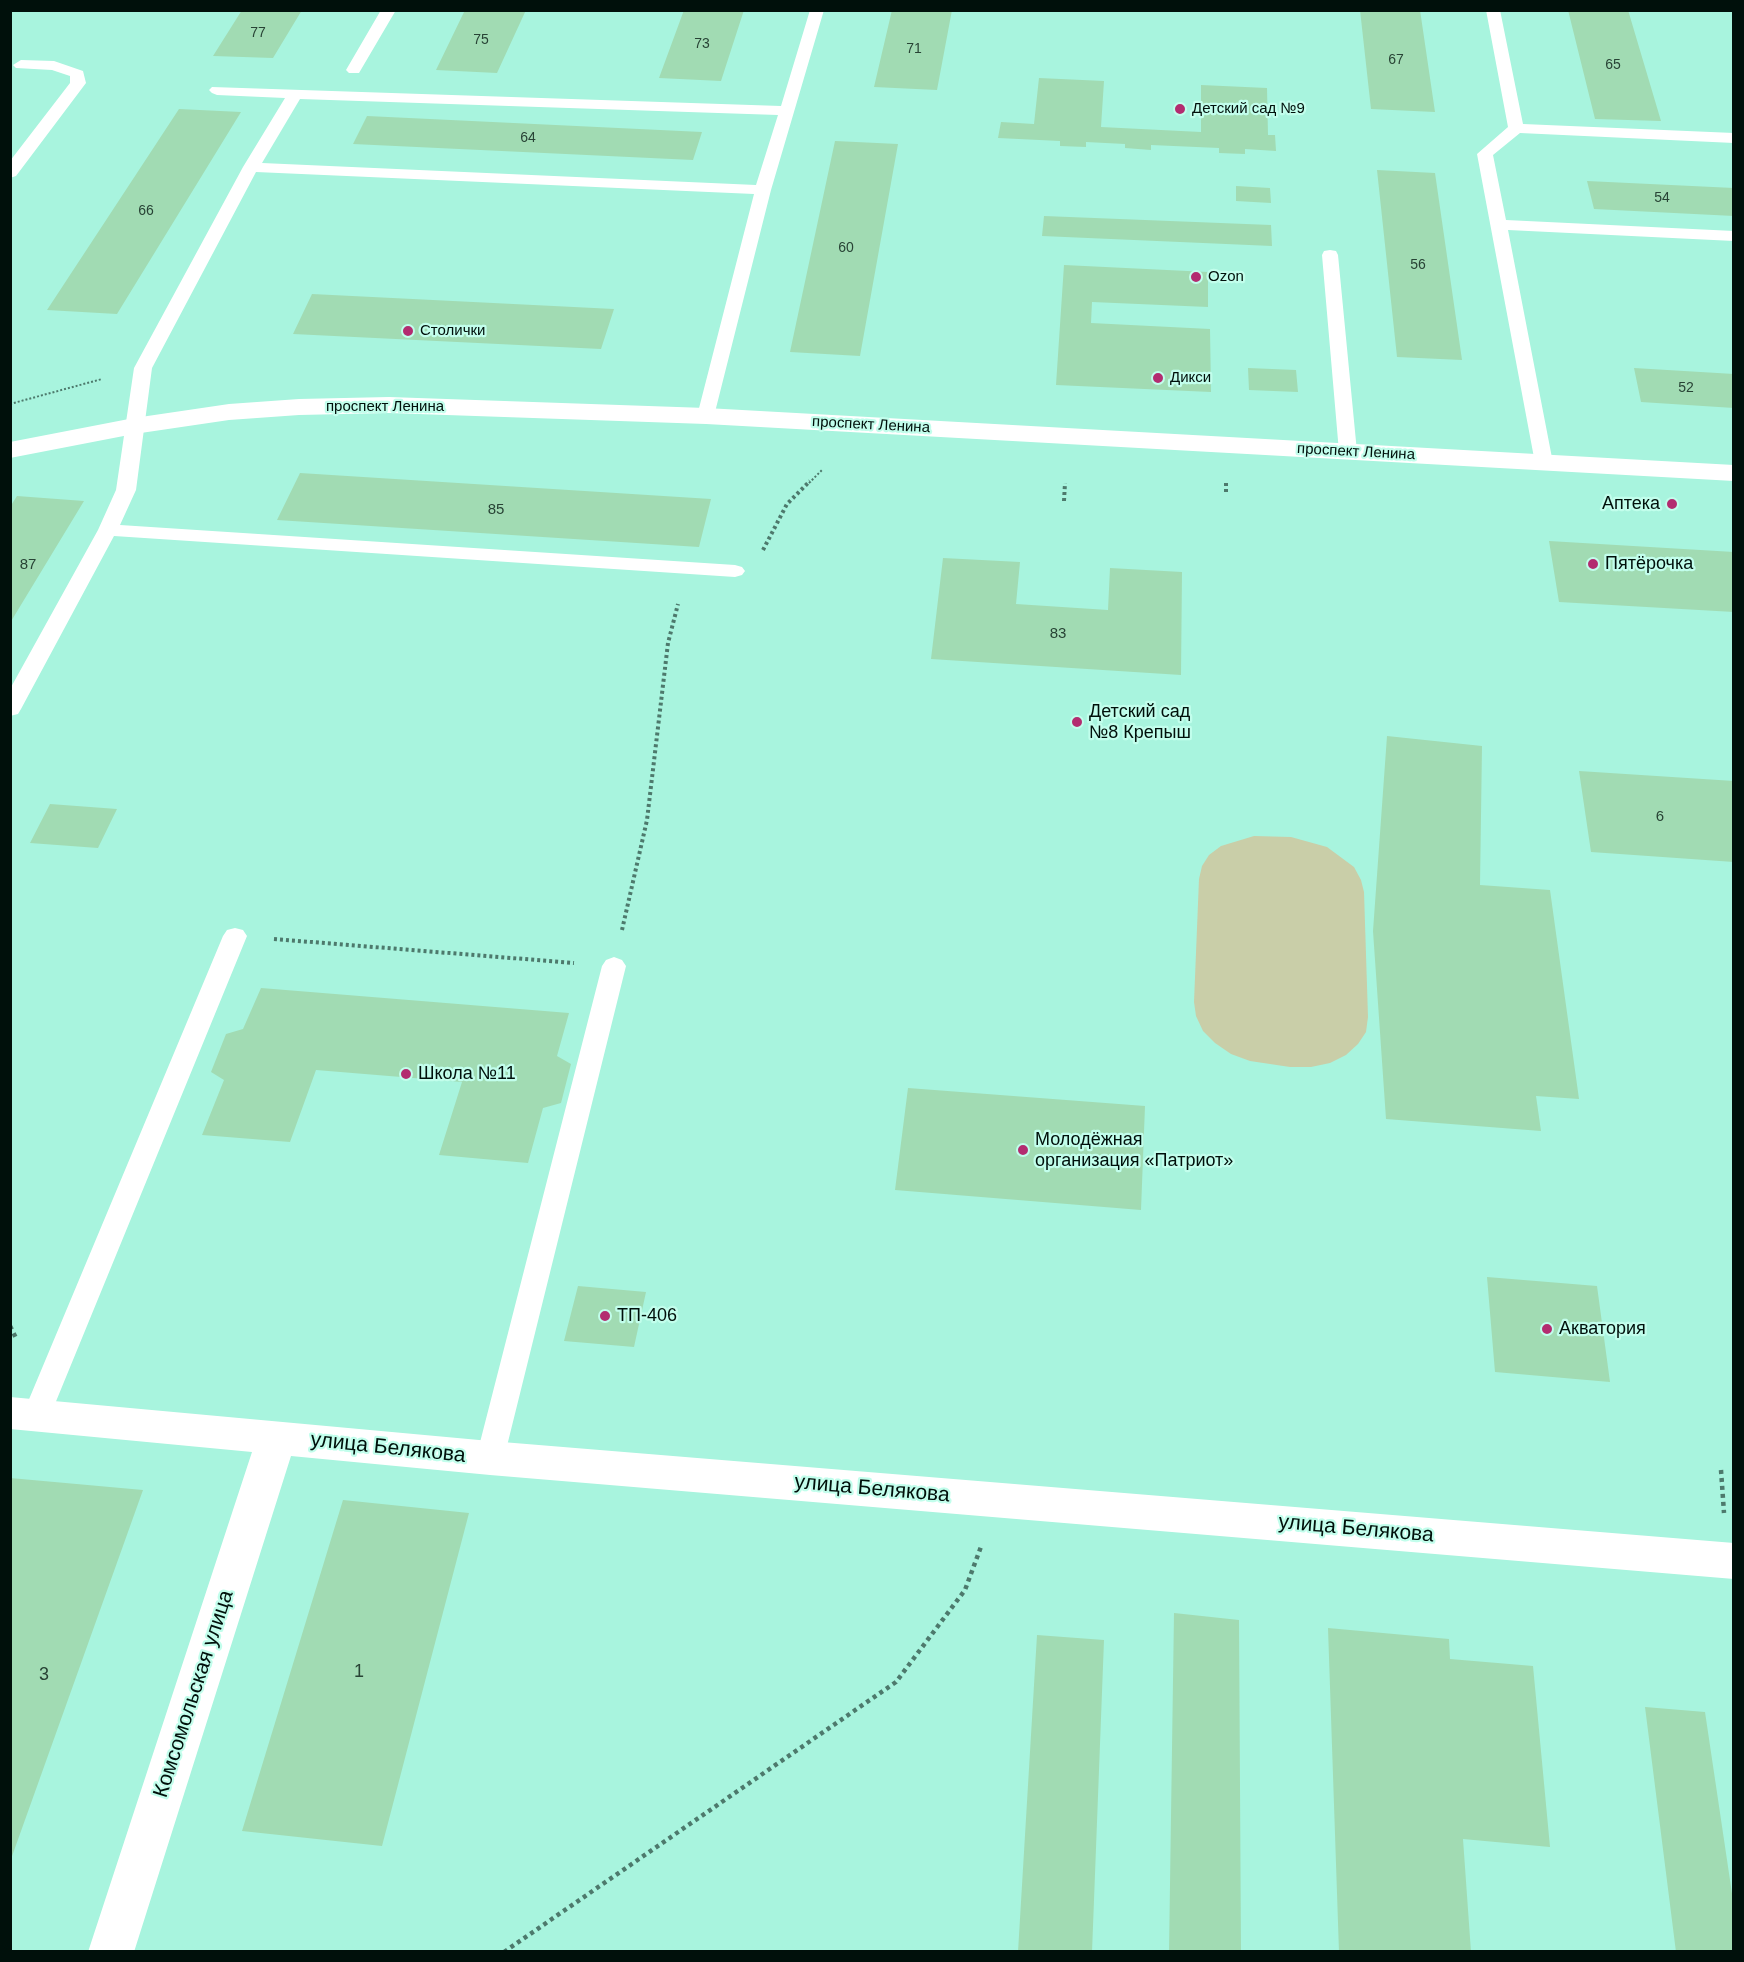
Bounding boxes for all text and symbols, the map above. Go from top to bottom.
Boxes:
house number: 77 [250,25,266,41]
house number: 75 [473,32,489,48]
house number: 73 [694,36,710,52]
house number: 71 [906,41,922,57]
house number: 67 [1388,52,1404,68]
house number: 65 [1605,57,1621,73]
place label: Детский сад №9 [1192,100,1305,118]
marker: Детский сад №9 [1173,102,1187,116]
house number: 64 [520,130,536,146]
house number: 54 [1654,190,1670,206]
house number: 66 [138,203,154,219]
house number: 60 [838,240,854,256]
house number: 56 [1410,257,1426,273]
place label: Ozon [1208,268,1244,286]
marker: Ozon [1189,270,1203,284]
place label: Столички [420,322,485,340]
marker: Столички [401,324,415,338]
place label: Дикси [1170,369,1211,387]
marker: Дикси [1151,371,1165,385]
house number: 52 [1678,380,1694,396]
street label: проспект Ленина [326,398,444,416]
street label: проспект Ленина [812,413,930,437]
street label: проспект Ленина [1297,440,1415,464]
place label: Аптека [1602,493,1660,515]
marker: Аптека [1665,497,1679,511]
house number: 85 [488,501,504,519]
place label: Пятёрочка [1605,553,1693,575]
house number: 87 [20,556,36,574]
marker: Пятёрочка [1586,557,1600,571]
house number: 83 [1050,625,1066,643]
place label: Детский сад №8 Крепыш [1089,701,1191,744]
marker: Детский сад №8 Крепыш [1070,715,1084,729]
house number: 6 [1656,808,1664,826]
place label: Школа №11 [418,1063,516,1085]
marker: Школа №11 [399,1067,413,1081]
place label: Молодёжная организация «Патриот» [1035,1129,1233,1172]
marker: Молодёжная организация «Патриот» [1016,1143,1030,1157]
place label: ТП-406 [617,1305,677,1327]
marker: ТП-406 [598,1309,612,1323]
place label: Акватория [1559,1318,1646,1340]
marker: Акватория [1540,1322,1554,1336]
street label: улица Белякова [309,1427,467,1469]
street label: улица Белякова [793,1470,951,1508]
street label: улица Белякова [1277,1510,1435,1548]
street label: Комсомольская улица [149,1587,239,1801]
house number: 1 [354,1661,364,1683]
house number: 3 [39,1664,49,1686]

